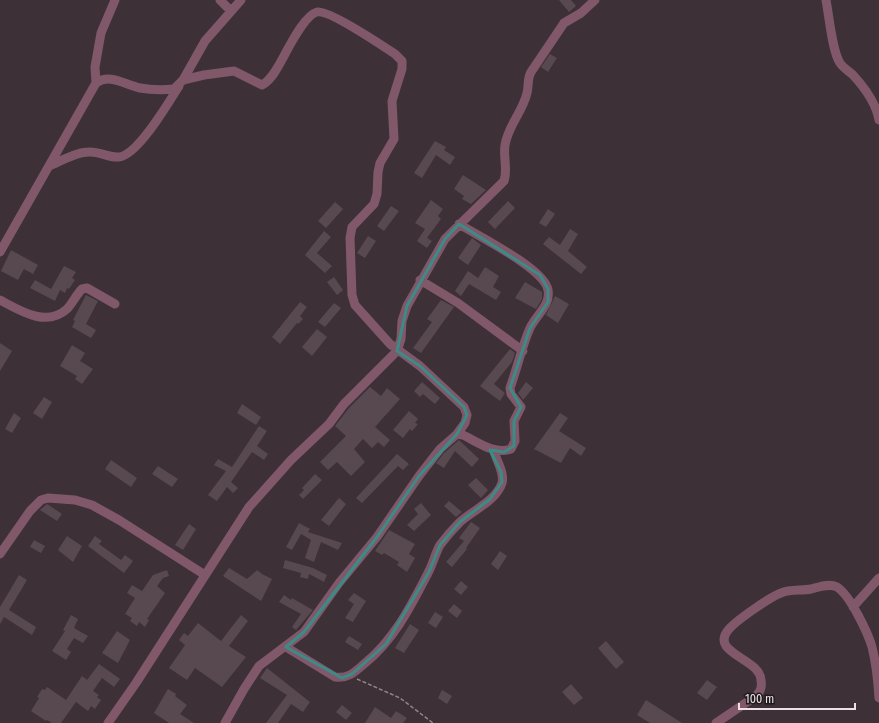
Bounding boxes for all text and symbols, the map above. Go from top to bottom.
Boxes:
scale bar [739,685,855,711]
text: 100 m [745,692,774,706]

